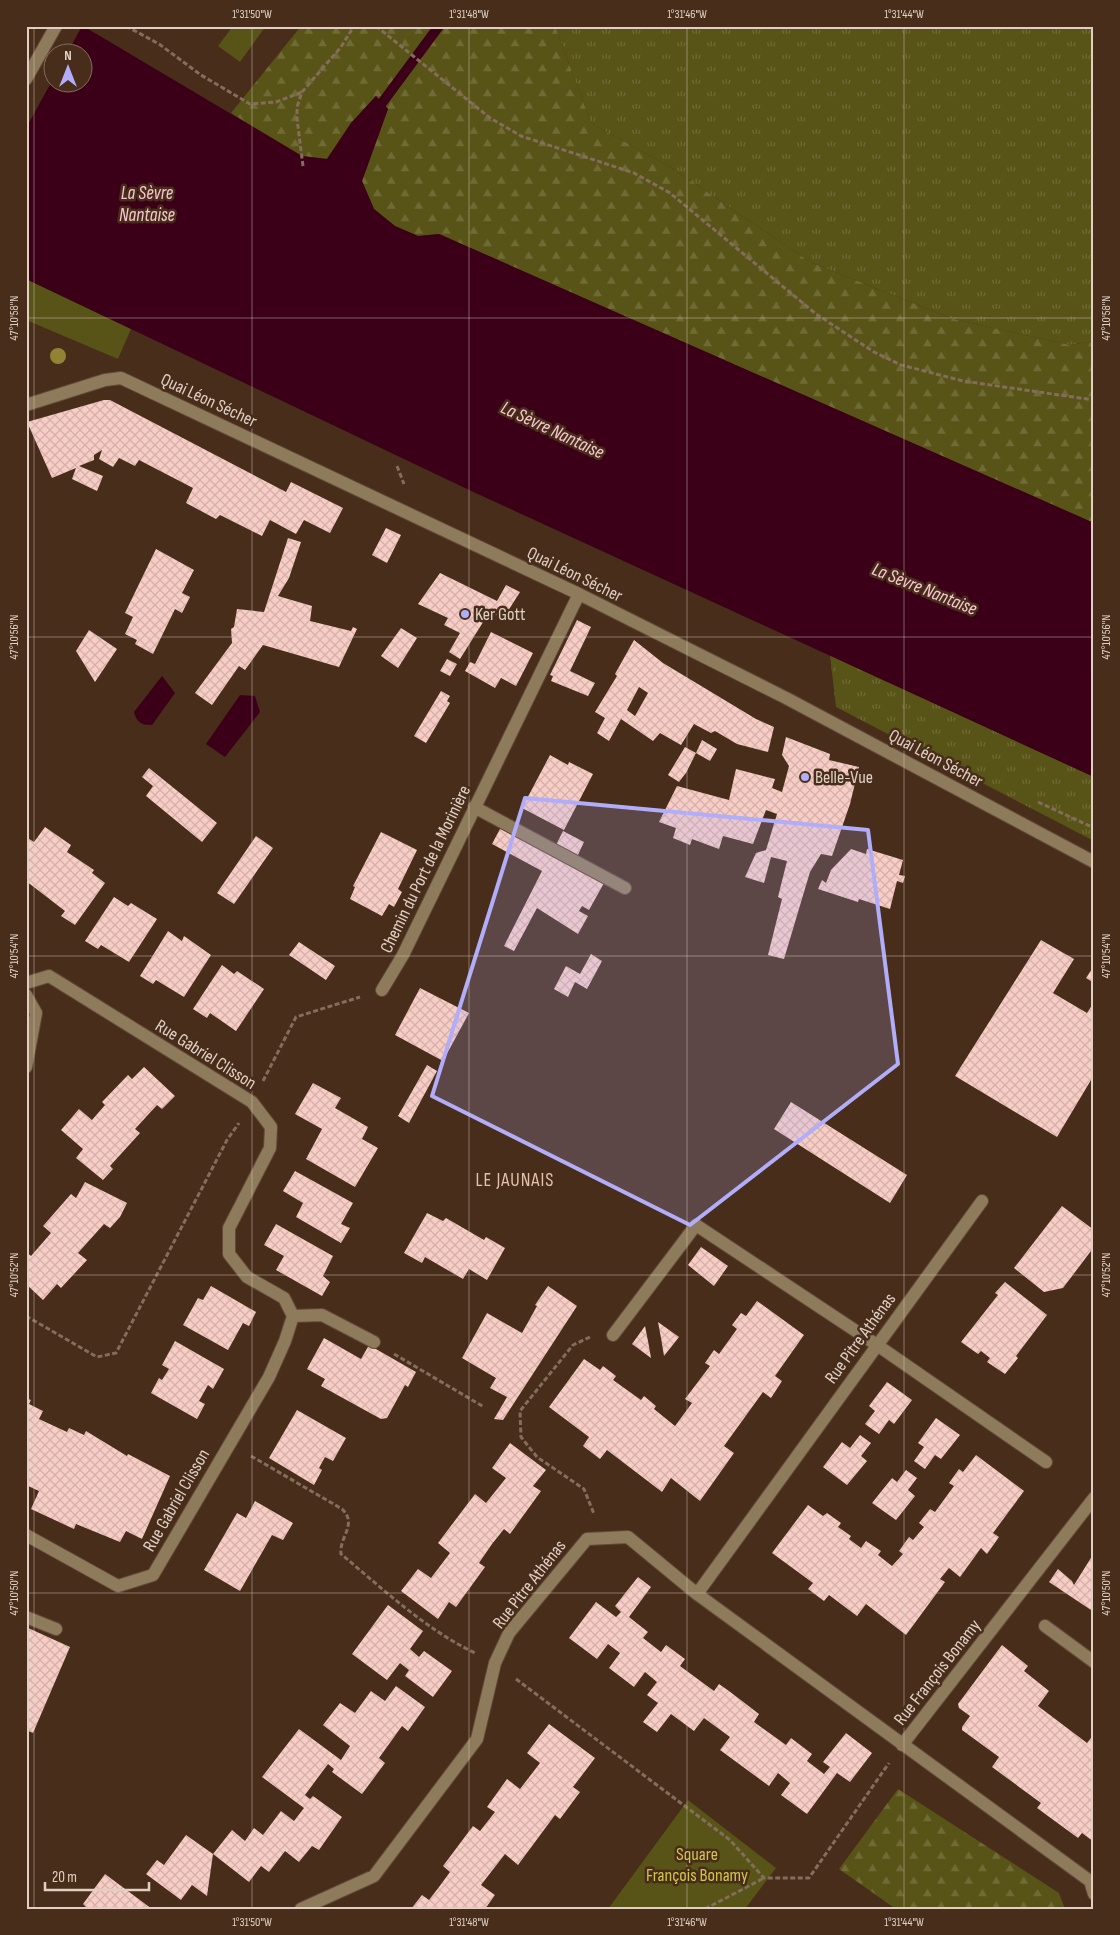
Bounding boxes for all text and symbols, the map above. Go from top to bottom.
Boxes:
text: 1°31'50"W [232,7,272,22]
text: 1°31'48"W [449,7,489,22]
text: 1°31'46"W [667,7,707,22]
text: 1°31'44"W [884,7,924,22]
north arrow [42,42,92,92]
text: N [64,47,72,64]
water label: La Sèvre Nantaise [119,182,176,227]
text: 47°10'58"N [7,296,22,340]
text: 47°10'58"N [1099,296,1114,340]
street label: Quai Léon Sécher [157,369,260,432]
water label: La Sèvre Nantaise [497,396,608,465]
street label: Quai Léon Sécher [524,542,626,607]
water label: La Sèvre Nantaise [869,558,981,621]
place label: Ker Gott [475,604,526,625]
marker: Ker Gott [459,608,471,620]
text: 47°10'56"N [7,615,22,659]
text: 47°10'56"N [1099,615,1114,659]
street label: Quai Léon Sécher [885,725,986,792]
place label: Belle-Vue [815,767,873,788]
marker: Belle-Vue [799,771,811,783]
street label: Chemin du Port de la Morinière [376,782,475,956]
text: 47°10'54"N [7,934,22,978]
text: 47°10'54"N [1099,934,1114,978]
street label: Rue Gabriel Clisson [151,1015,260,1094]
district label: LE JAUNAIS [476,1169,554,1192]
text: 47°10'52"N [7,1253,22,1297]
text: 47°10'52"N [1099,1253,1114,1297]
street label: Rue Pitre Athénas [821,1289,900,1388]
street label: Rue Gabriel Clisson [139,1445,214,1555]
street label: Rue Pitre Athénas [488,1536,570,1633]
text: 47°10'50"N [7,1571,22,1615]
text: 47°10'50"N [1099,1571,1114,1615]
street label: Rue François Bonamy [890,1615,985,1729]
park label: Square François Bonamy [646,1844,748,1886]
scale bar [45,1860,149,1892]
text: 20 m [52,1868,77,1887]
text: 1°31'50"W [232,1915,272,1930]
text: 1°31'48"W [449,1915,489,1930]
text: 1°31'46"W [667,1915,707,1930]
text: 1°31'44"W [884,1915,924,1930]

